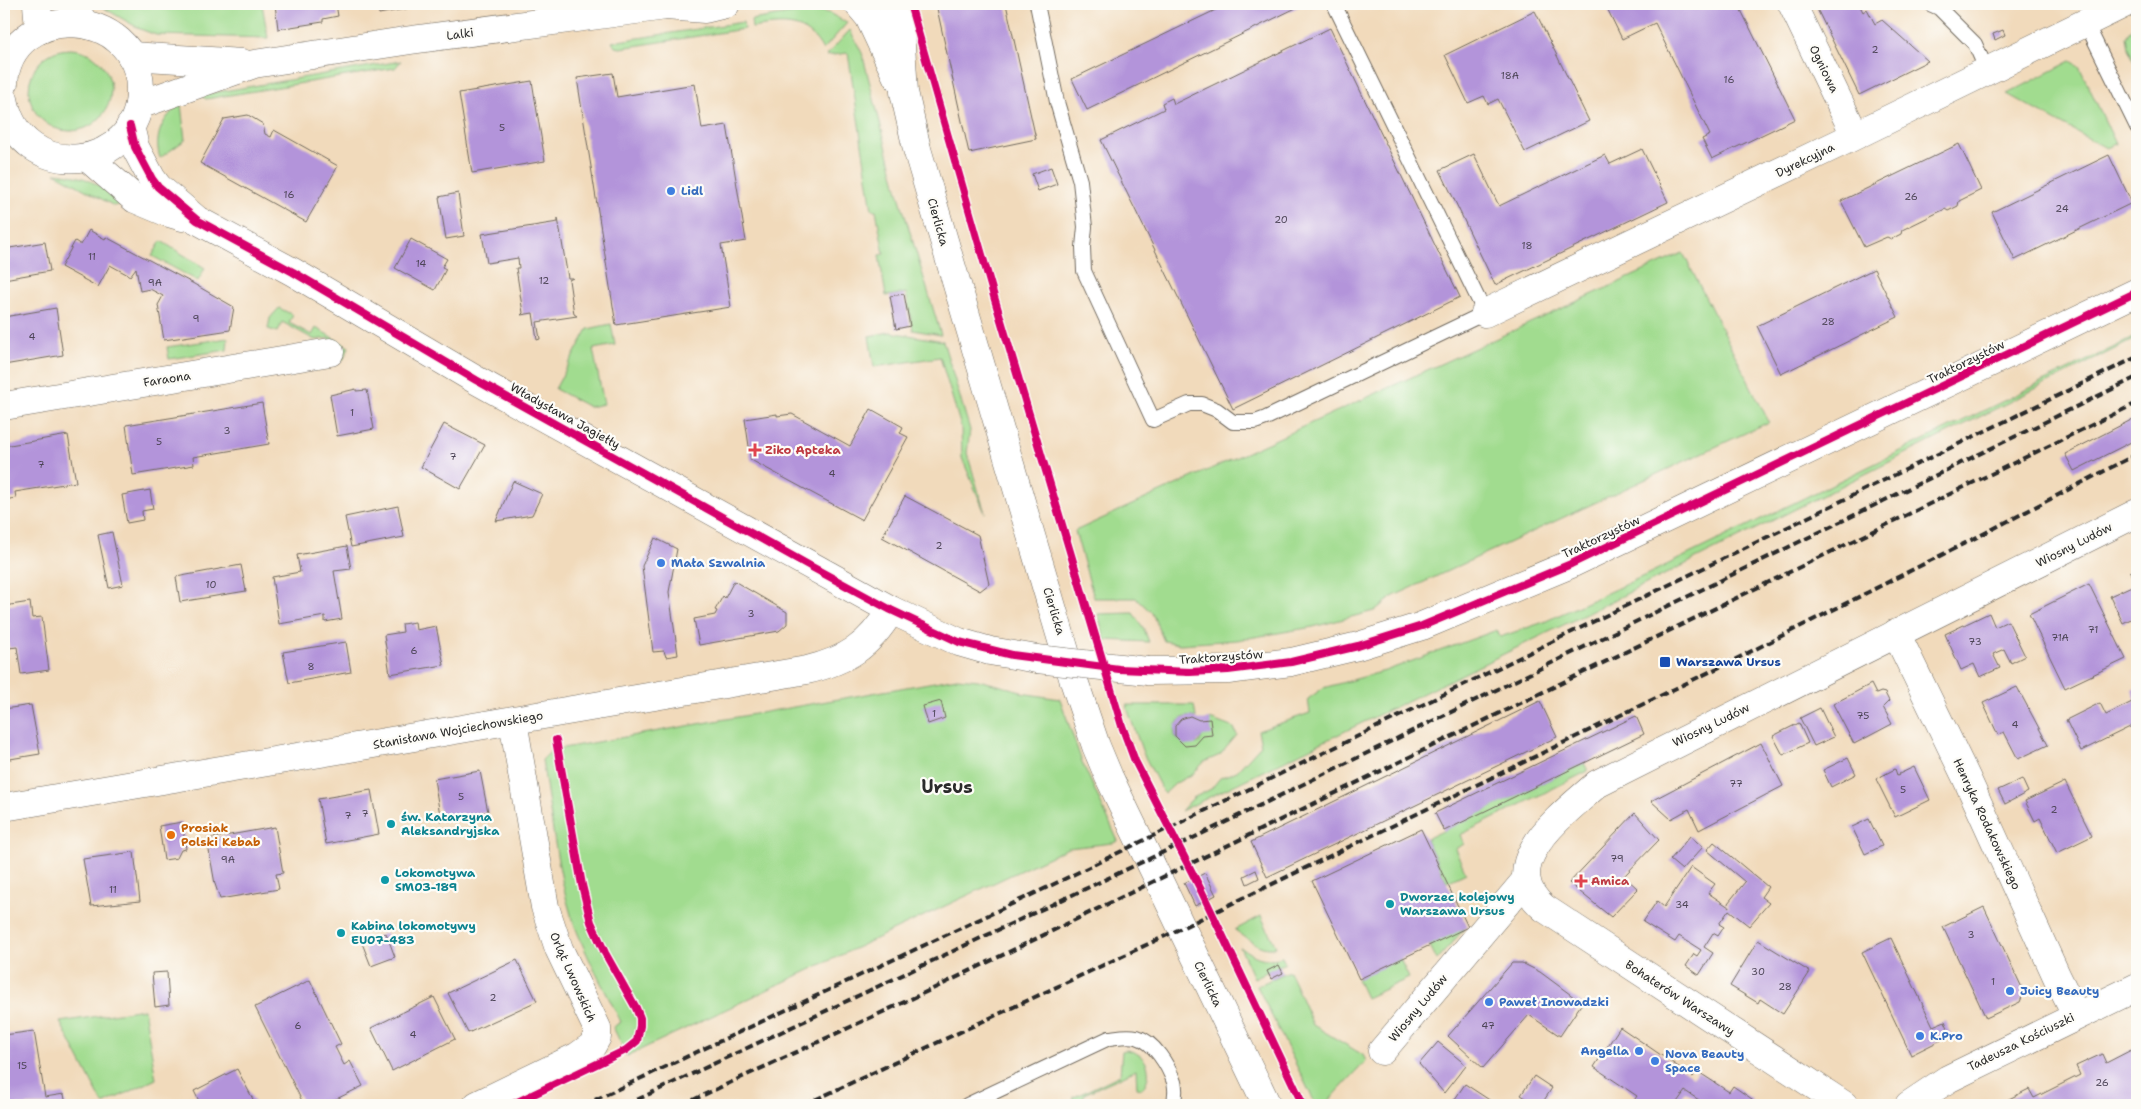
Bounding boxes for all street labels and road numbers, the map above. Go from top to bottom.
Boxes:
street label: Lalki [445,24,475,44]
street label: Ogniowa [1806,42,1843,96]
street label: Dyrekcyjna [1773,139,1837,181]
street label: Cierlicka [924,196,953,248]
street label: Traktorzystów [1925,336,2008,388]
street label: Faraona [142,367,192,391]
street label: Władysława Jagiełły [507,379,623,453]
street label: Traktorzystów [1559,512,1643,562]
street label: Wiosny Ludów [2033,519,2115,571]
street label: Cierlicka [1039,585,1069,637]
street label: Traktorzystów [1178,646,1264,668]
street label: Wiosny Ludów [1670,699,1753,751]
street label: Stanisława Wojciechowskiego [372,707,544,753]
street label: Henryka Rodakowskiego [1949,756,2025,892]
street label: Orląt Lwowskich [546,929,600,1025]
street label: Bohaterów Warszawy [1622,957,1738,1040]
street label: Cierlicka [1190,958,1226,1010]
street label: Wiosny Ludów [1385,970,1451,1045]
street label: Tadeusza Kościuszki [1965,1009,2077,1075]

